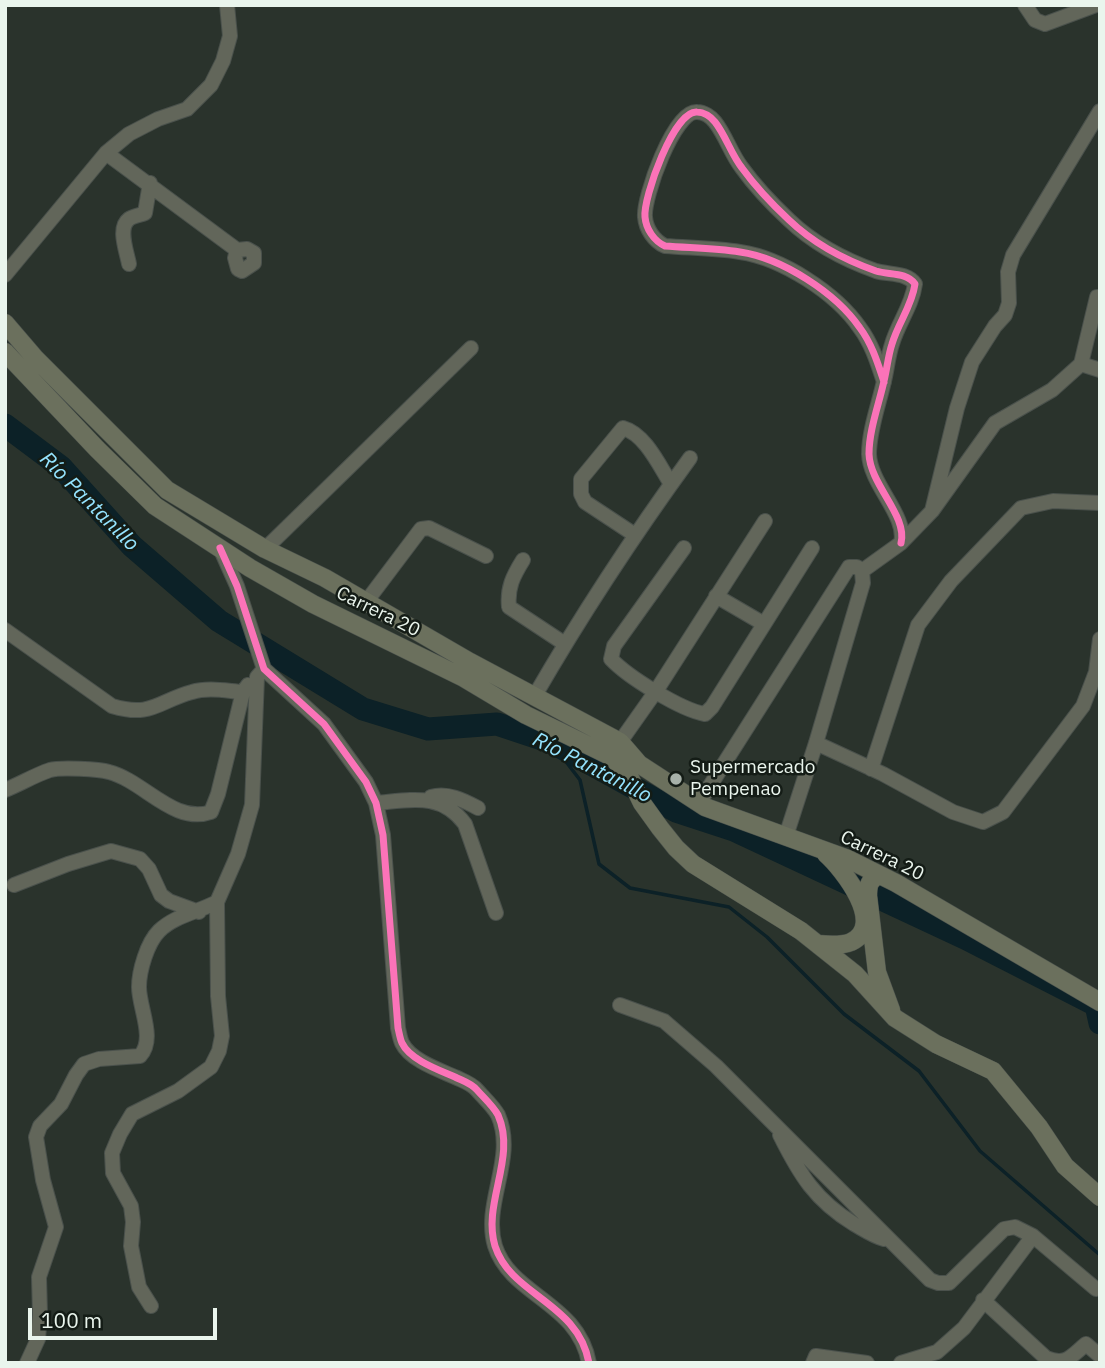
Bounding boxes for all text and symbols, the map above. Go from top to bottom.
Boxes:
water label: Río Pantanillo [34,447,144,557]
street label: Carrera 20 [332,582,424,642]
water label: Río Pantanillo [528,727,656,809]
place label: Supermercado Pempenao [690,757,816,801]
marker: Supermercado Pempenao [668,771,684,787]
street label: Carrera 20 [836,826,928,886]
scale bar [32,1294,220,1338]
text: 100 m [41,1306,102,1334]

